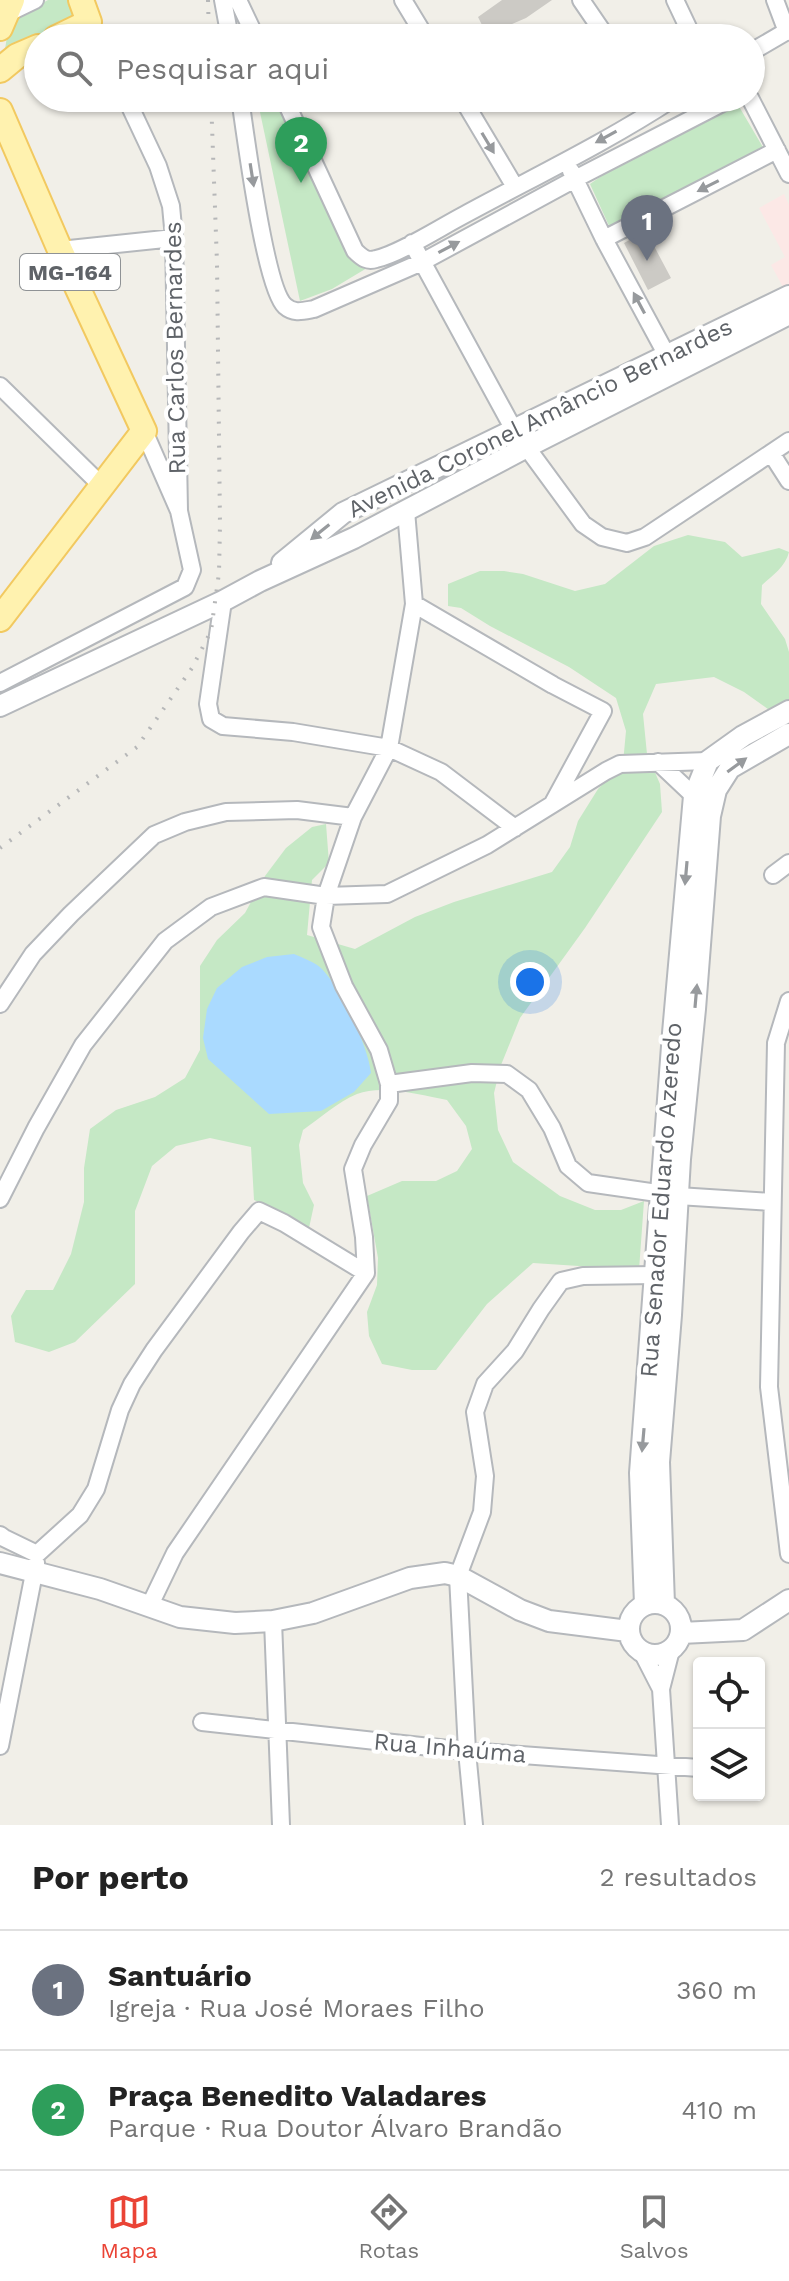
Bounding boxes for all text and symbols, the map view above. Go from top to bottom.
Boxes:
search box [24,24,765,112]
icon: search [52,46,96,90]
text: Pesquisar aqui [116,51,329,86]
pin: 2 [275,117,327,183]
one-way arrow [595,131,618,144]
one-way arrow [481,132,495,154]
one-way arrow [246,163,259,188]
one-way arrow [696,179,719,193]
pin: 1 [621,195,673,261]
street label: Rua Carlos Bernardes [159,221,191,475]
one-way arrow [438,240,461,254]
road number: MG-164 [20,254,120,290]
one-way arrow [632,292,646,314]
street label: Avenida Coronel Amâncio Bernardes [343,312,737,524]
one-way arrow [310,523,330,540]
one-way arrow [727,758,748,773]
one-way arrow [679,861,692,886]
your location [510,962,550,1002]
one-way arrow [690,983,703,1008]
street label: Rua Senador Eduardo Azeredo [635,1022,687,1378]
one-way arrow [636,1428,649,1453]
map controls [693,1657,765,1801]
button: locate [693,1657,765,1729]
street label: Rua Inhaúma [372,1727,528,1769]
button: layers [693,1729,765,1801]
text: Por perto [32,1857,189,1897]
text: 2 resultados [599,1862,757,1892]
text: Santuário [108,1958,252,1993]
text: 1 [52,1975,64,2005]
text: 360 m [676,1975,757,2005]
text: Igreja · Rua José Moraes Filho [108,1993,485,2023]
text: Praça Benedito Valadares [108,2078,487,2113]
text: 2 [50,2095,66,2125]
text: 410 m [682,2095,757,2125]
text: Parque · Rua Doutor Álvaro Brandão [108,2113,562,2143]
tab: Mapa [100,2190,158,2263]
tab: Rotas [358,2190,419,2263]
tab: Salvos [620,2190,689,2263]

